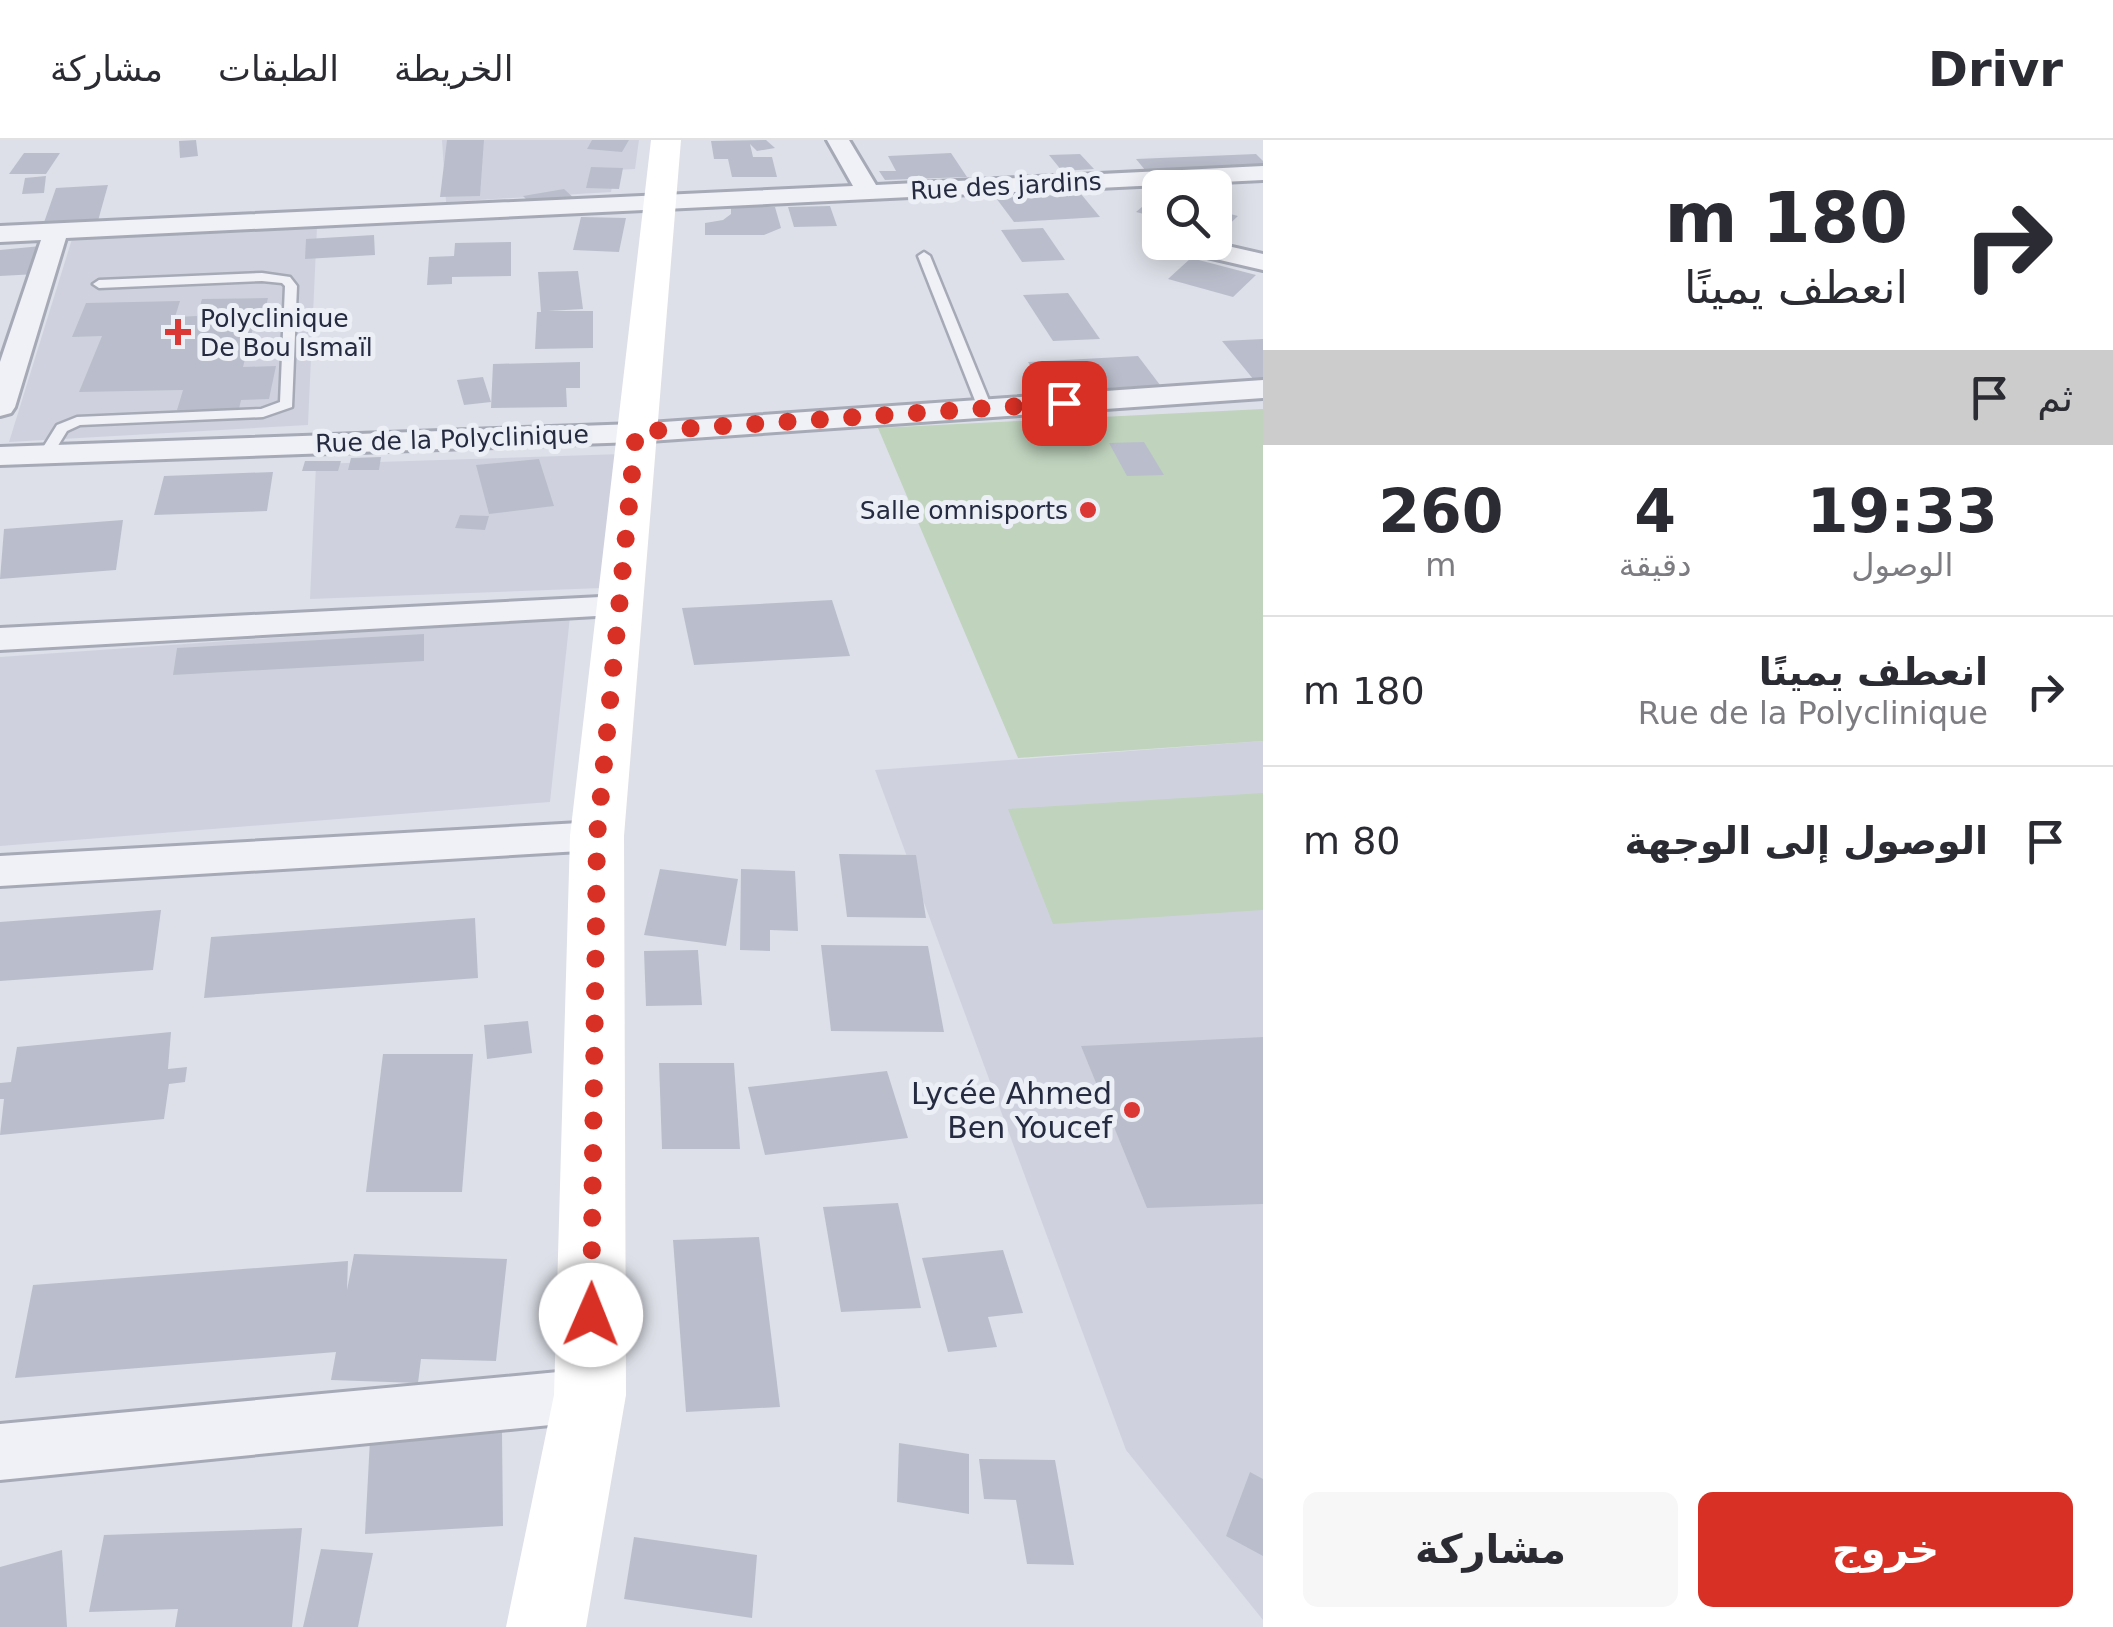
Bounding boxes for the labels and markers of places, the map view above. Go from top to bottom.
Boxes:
place label: Polyclinique De Bou Ismaïl [200,304,373,362]
marker: Polyclinique De Bou Ismaïl [165,319,191,345]
pin [1022,361,1107,446]
place label: Salle omnisports [860,496,1068,525]
marker: Salle omnisports [1077,499,1099,521]
place label: Lycée Ahmed Ben Youcef [911,1076,1113,1145]
marker: Lycée Ahmed Ben Youcef [1121,1099,1143,1121]

